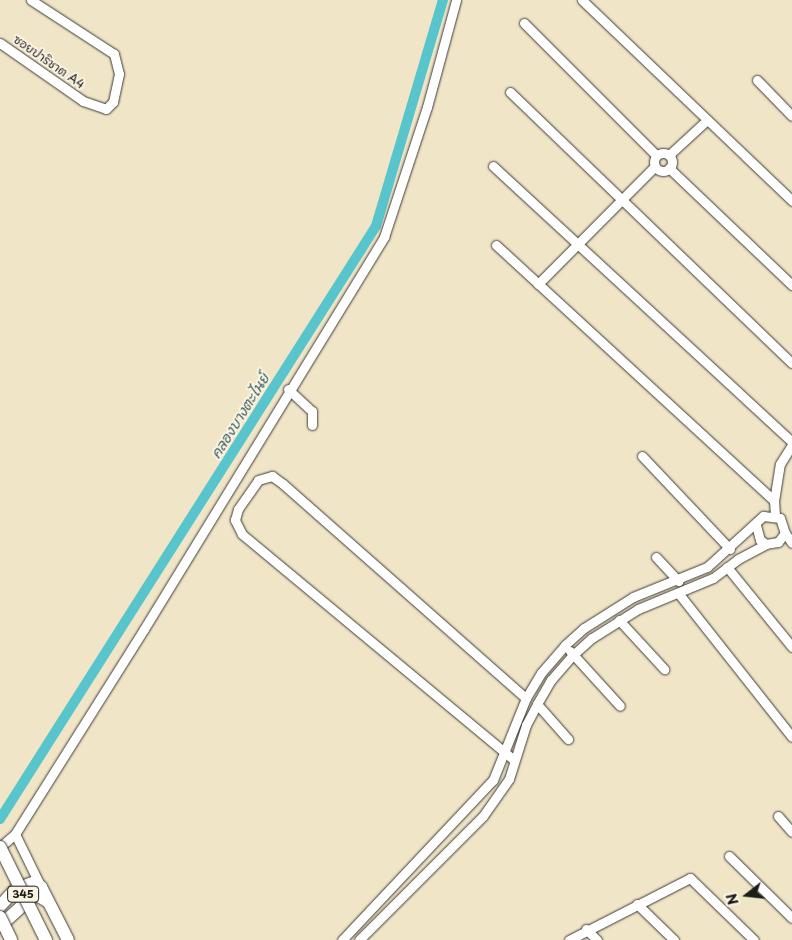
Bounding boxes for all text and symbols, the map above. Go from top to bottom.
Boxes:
street label: ซอยปาริชาต A4 [11,32,87,92]
water label: คลองบางตะไนย์ [207,371,273,461]
north arrow [722,870,772,920]
road number: 345 [7,886,39,902]
text: N [720,891,744,907]

